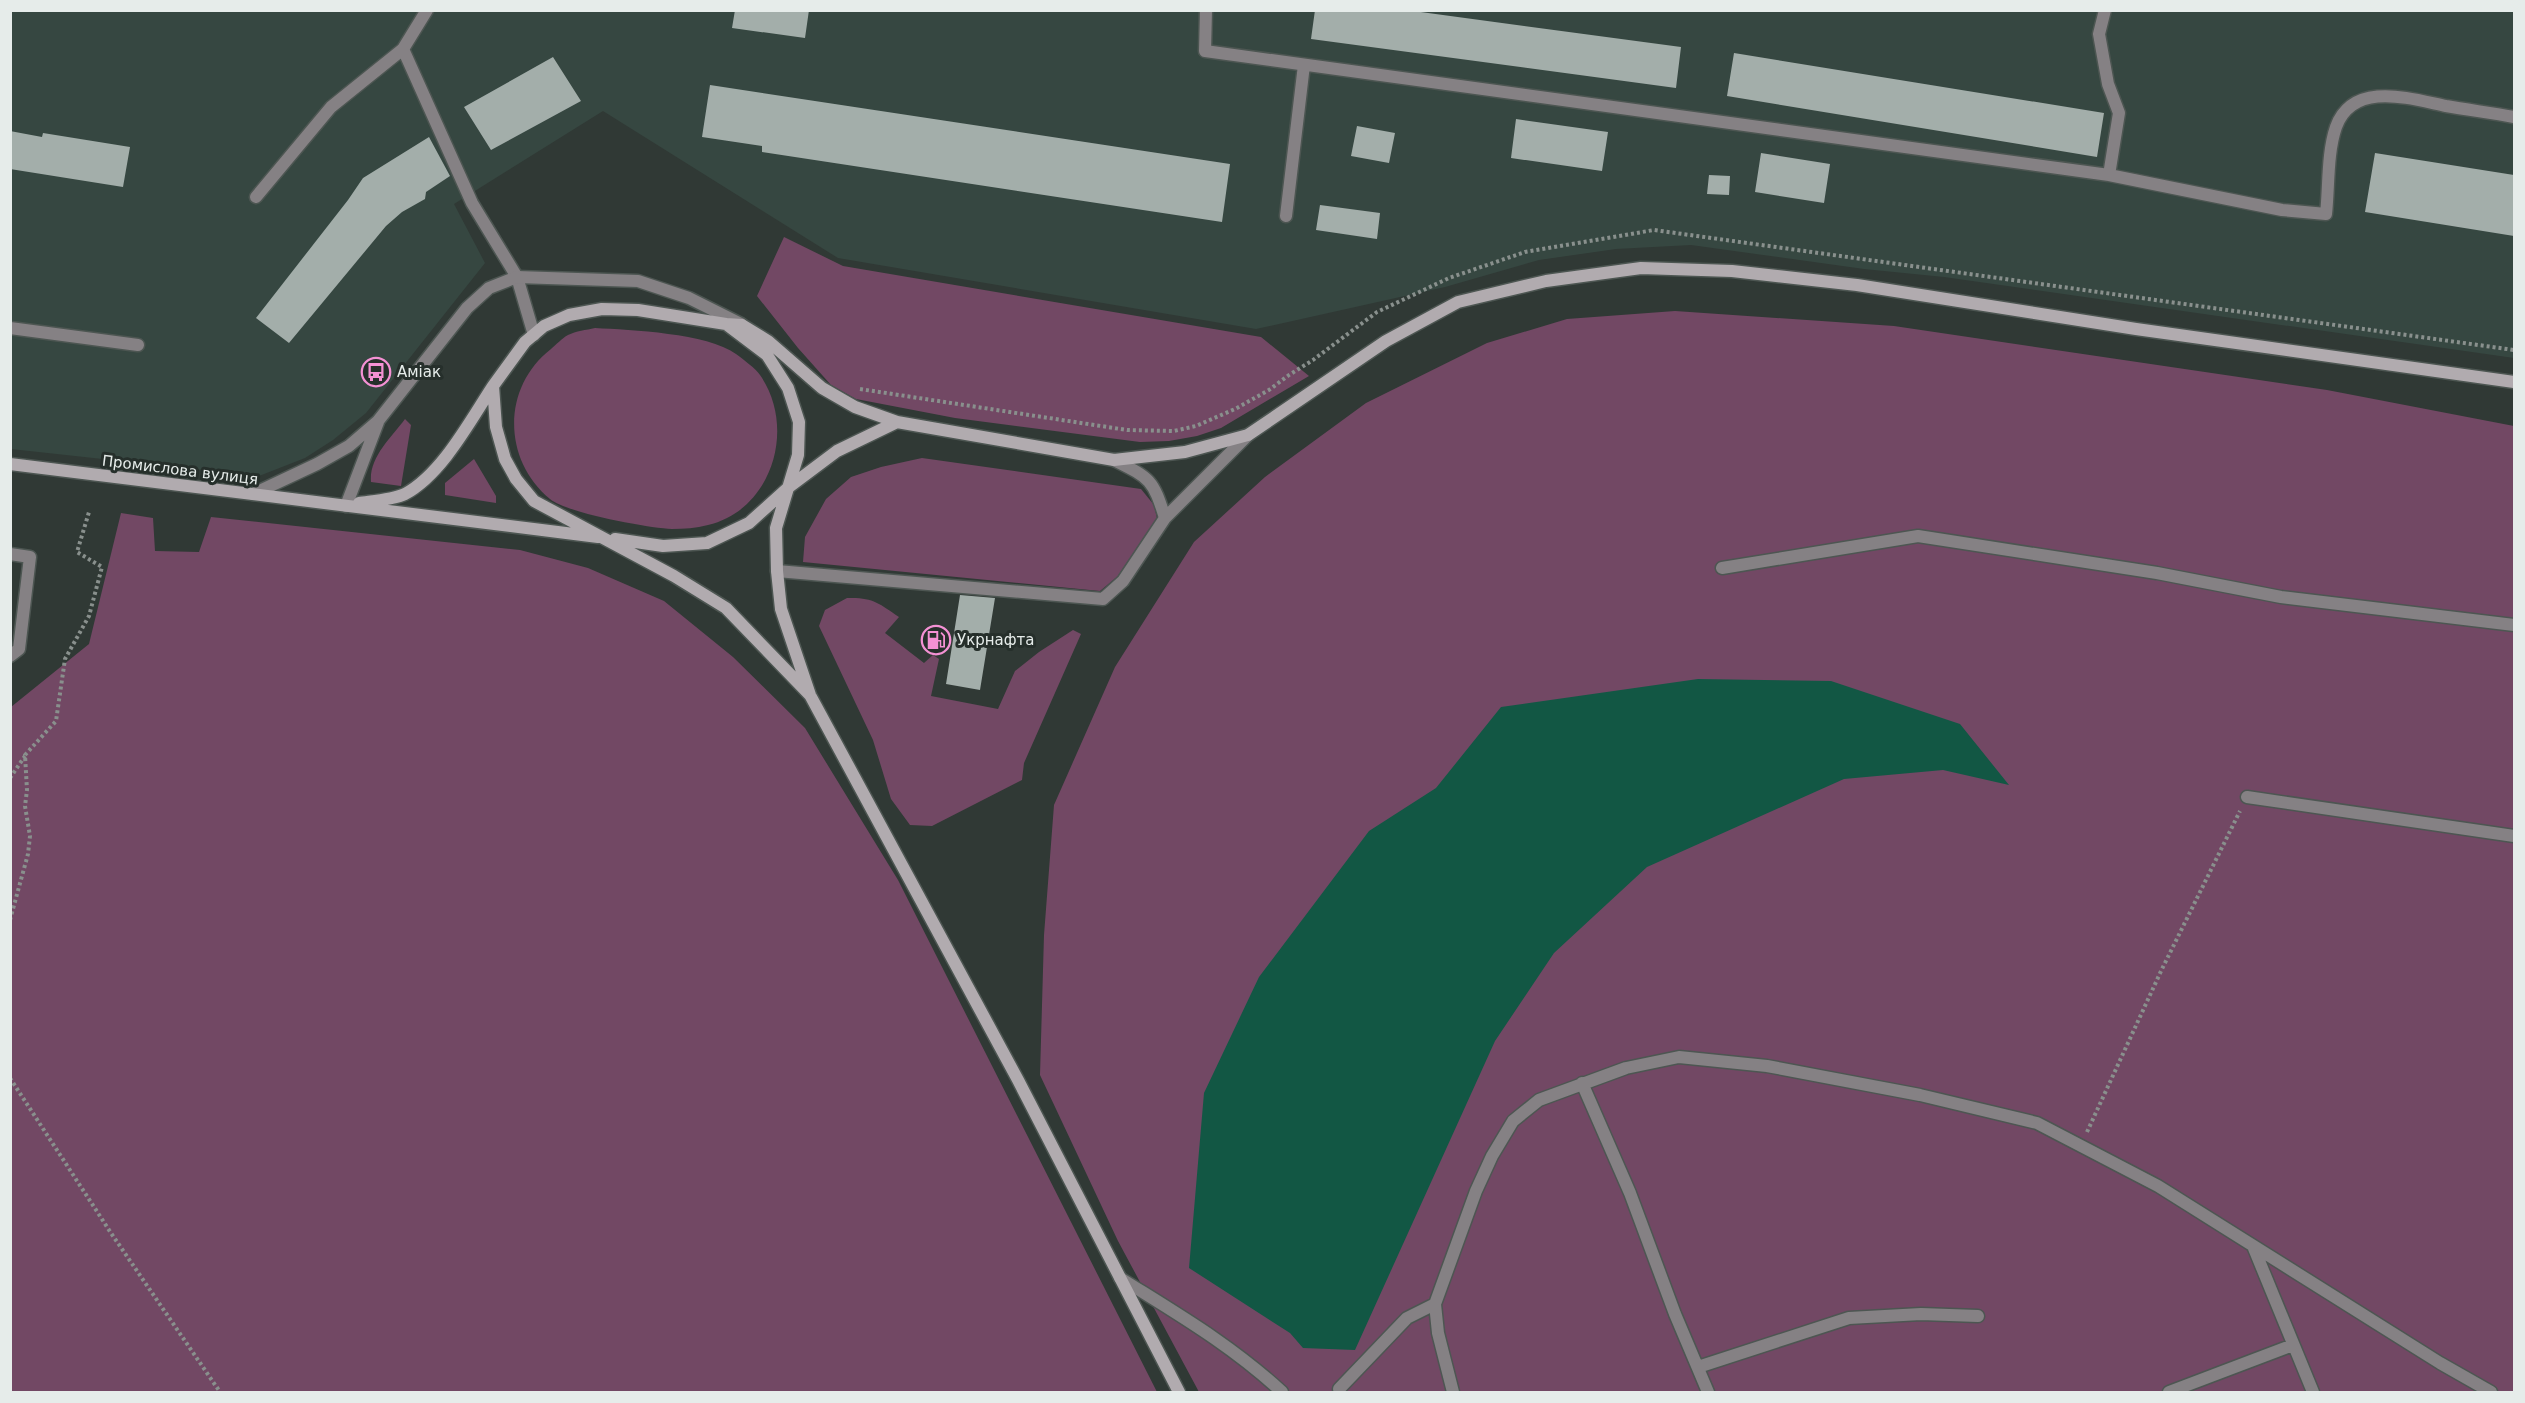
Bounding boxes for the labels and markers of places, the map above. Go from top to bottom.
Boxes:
bus stop icon: Аміак [360,356,392,388]
place label: Аміак [397,363,441,381]
fuel station icon: Укрнафта [920,624,952,656]
place label: Укрнафта [957,631,1034,649]

